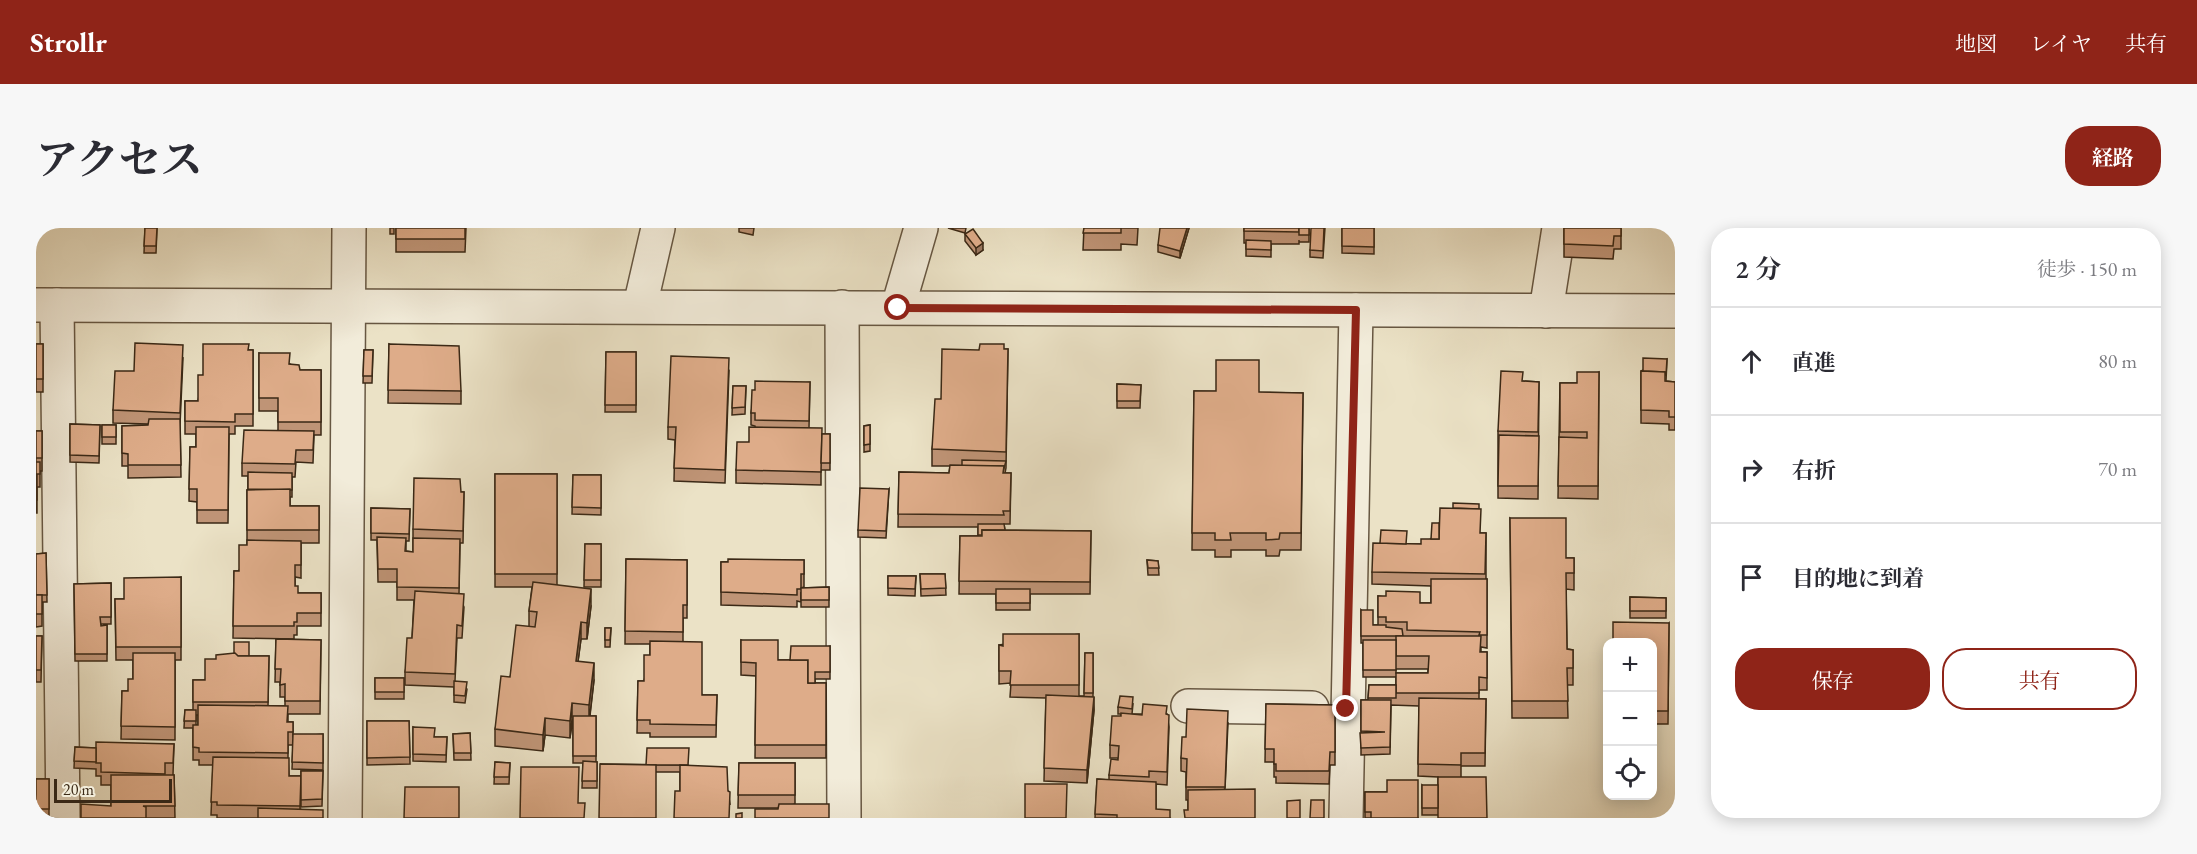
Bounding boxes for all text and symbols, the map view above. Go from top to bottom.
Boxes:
text: Strollr [30,24,107,60]
text: 地図 [1955,30,1997,57]
text: レイヤ [2030,30,2092,57]
text: 共有 [2125,30,2167,57]
button: 経路 [2065,126,2161,186]
text: アクセス [36,132,203,187]
text: 2 分 [1735,252,1781,286]
text: 徒歩 · 150 m [2037,256,2137,282]
route start [884,294,910,320]
icon: ahead [1735,345,1768,378]
text: 直進 [1792,348,1836,377]
text: 80 m [2098,348,2137,374]
icon: right [1735,453,1768,486]
text: 右折 [1792,456,1836,485]
text: 70 m [2098,456,2137,482]
icon: arrive [1735,561,1768,594]
text: 目的地に到着 [1792,564,1924,593]
map controls [1603,638,1657,800]
button: + [1603,638,1657,692]
button: 保存 [1735,648,1930,710]
button: 共有 [1942,648,2137,710]
button: − [1603,692,1657,746]
route end [1332,695,1358,721]
button: locate [1603,746,1657,800]
scale bar [54,776,172,804]
text: 20 m [63,779,94,800]

